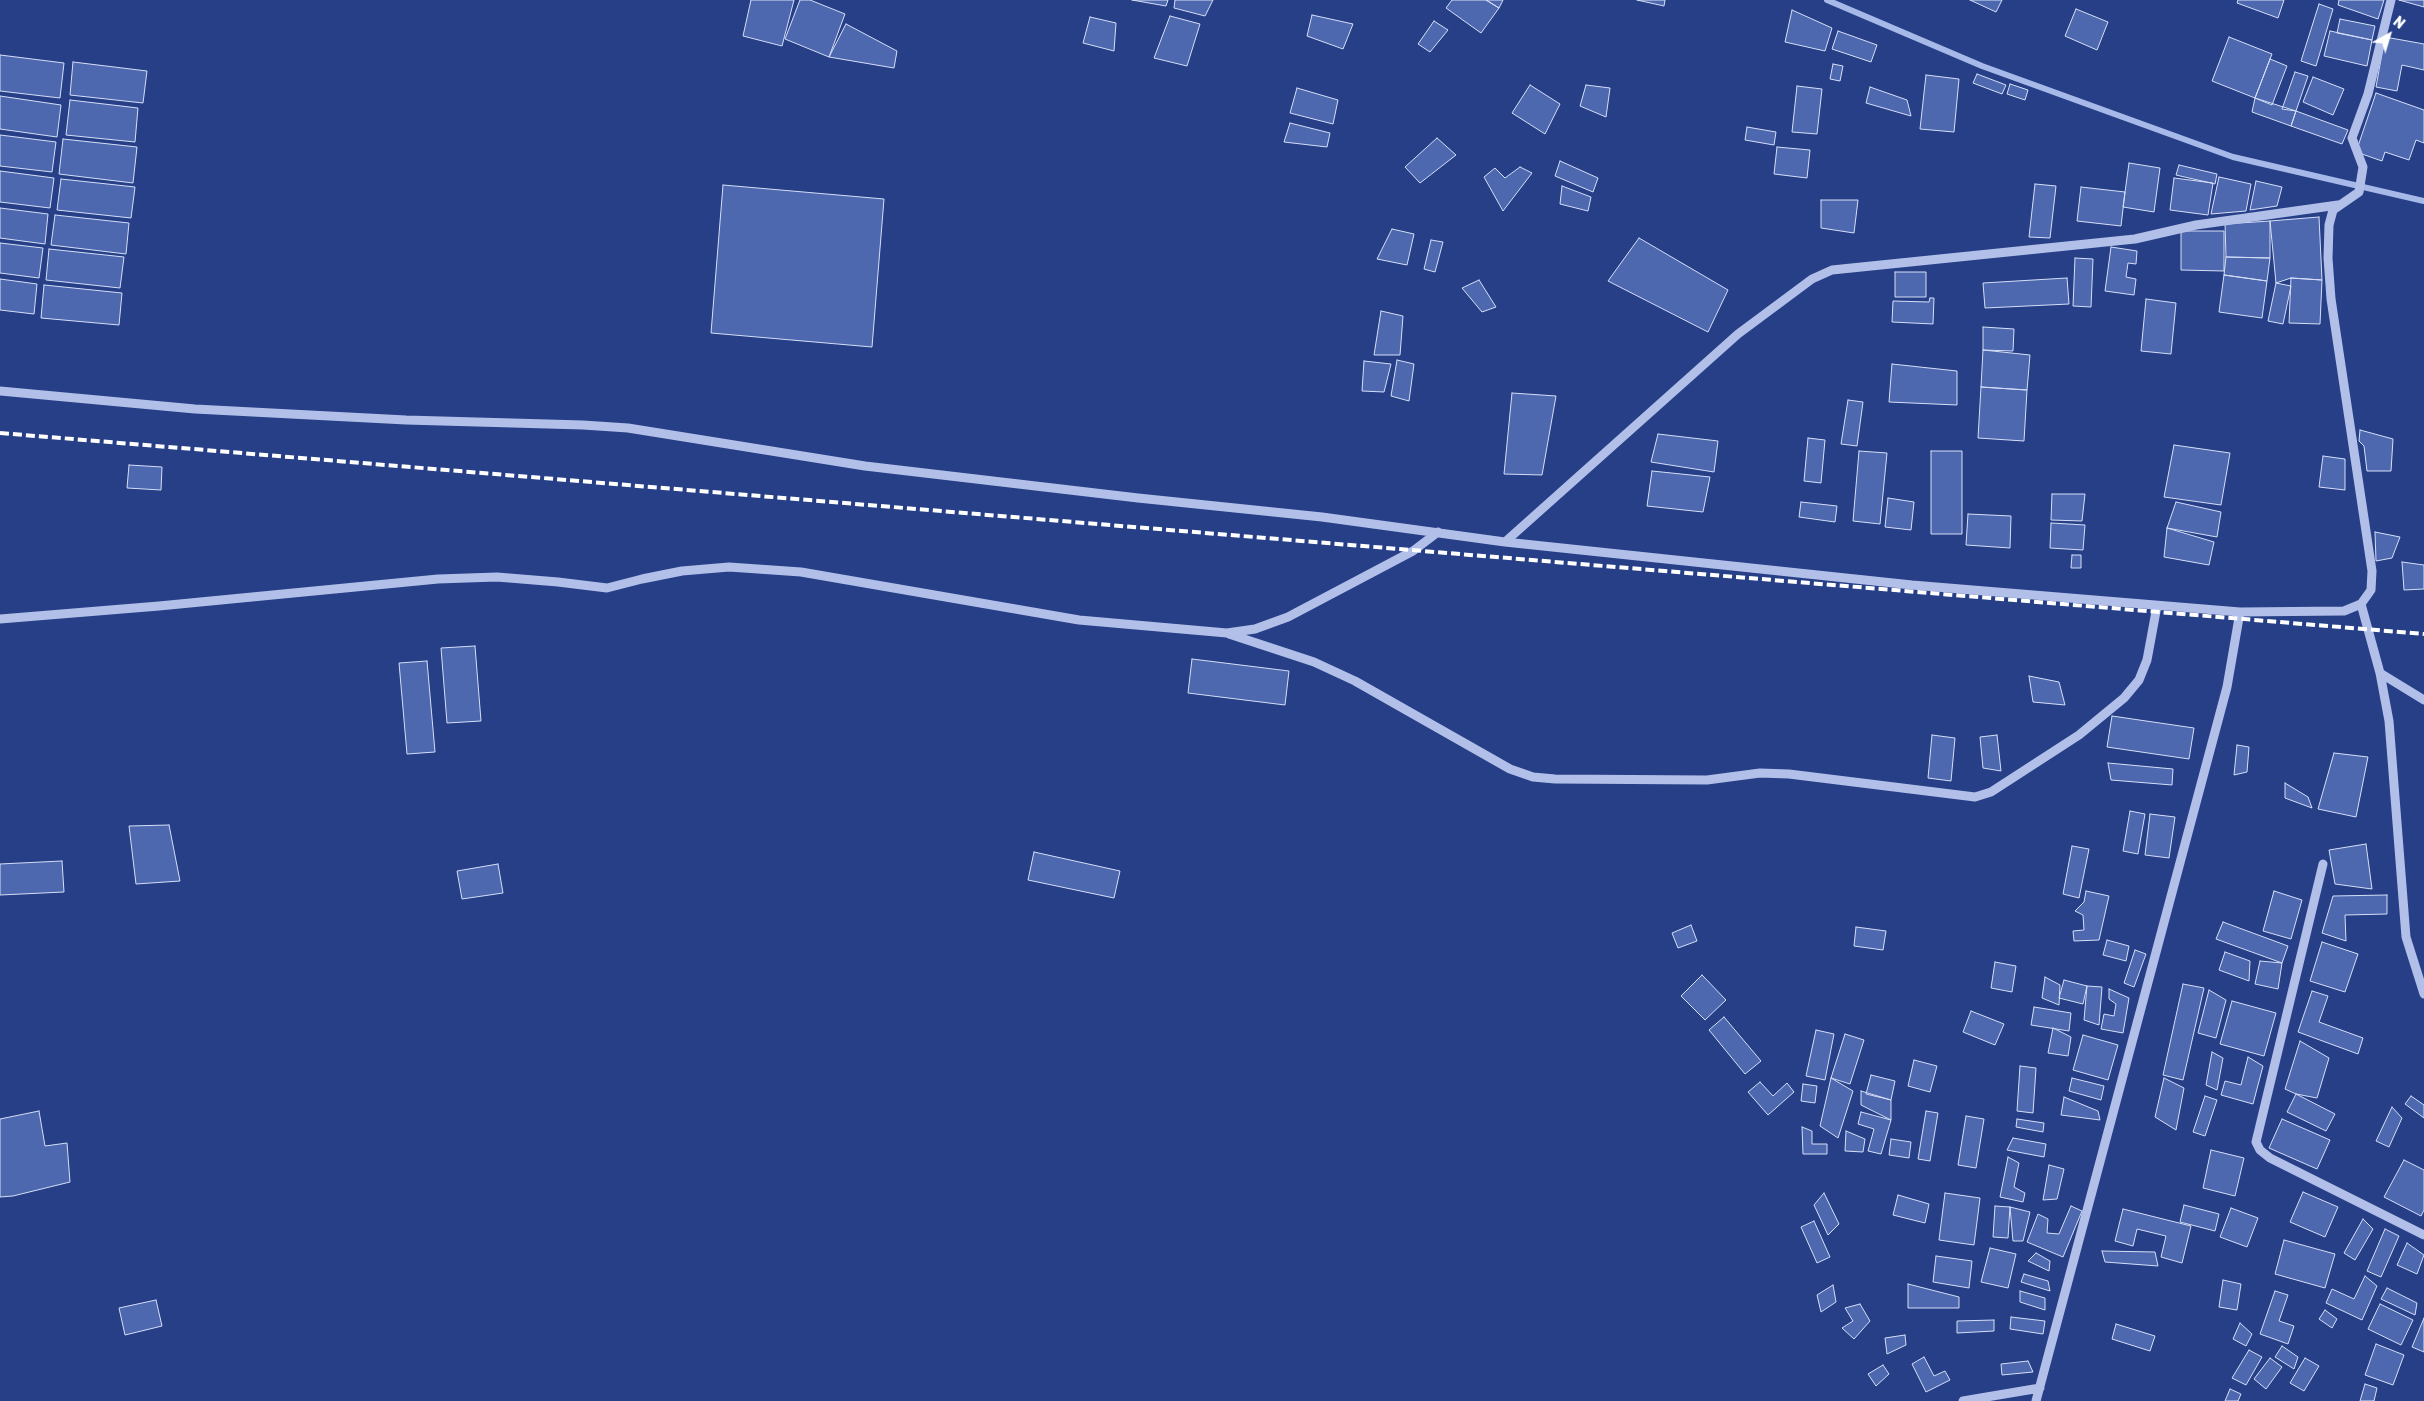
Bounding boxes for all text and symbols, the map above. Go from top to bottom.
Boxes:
north arrow [2364,10,2414,60]
text: N [2389,13,2408,33]

